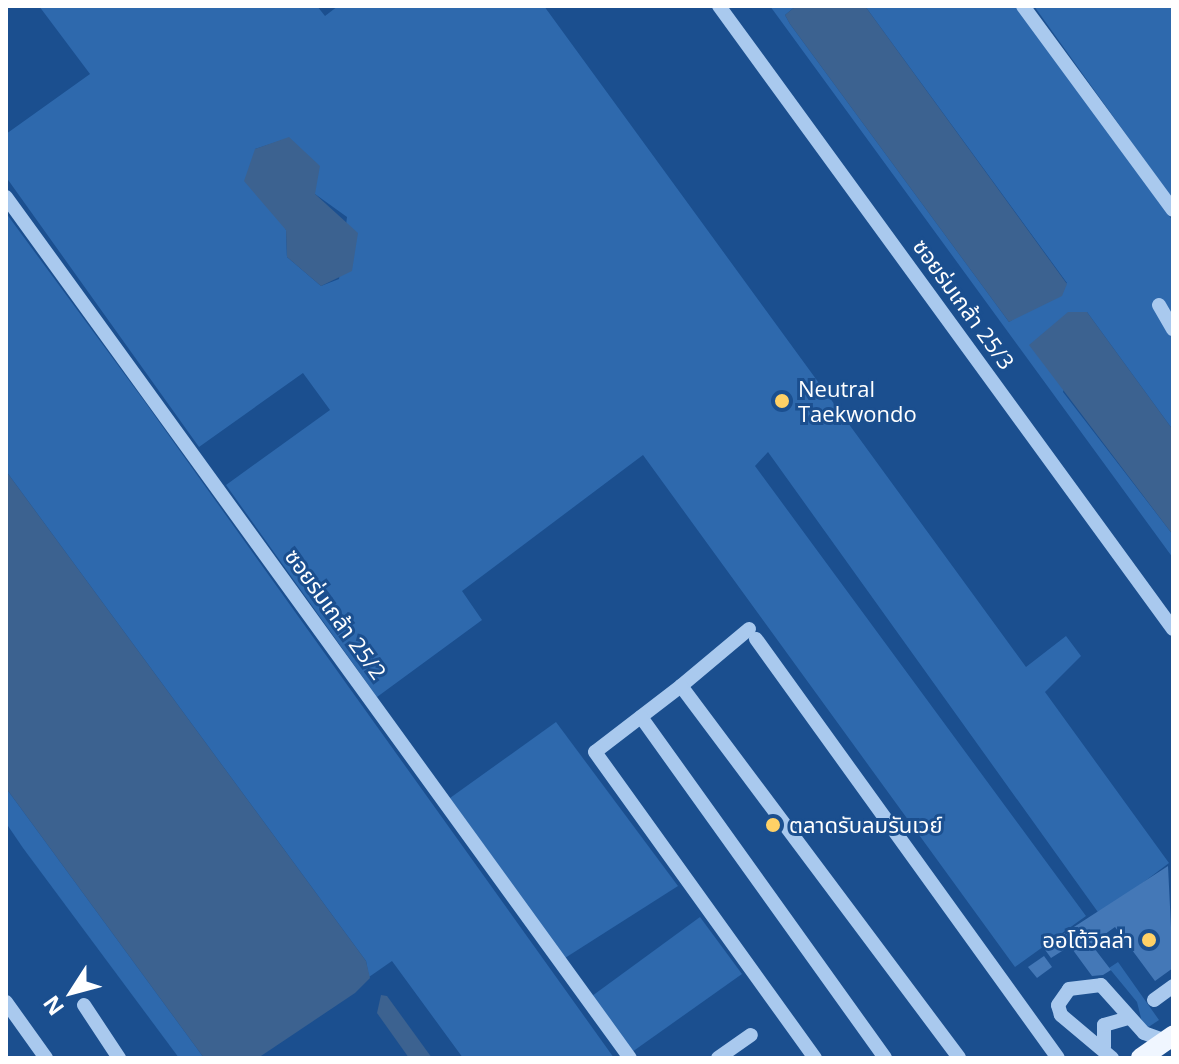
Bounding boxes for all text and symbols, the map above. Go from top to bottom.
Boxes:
street label: ซอยร่มเกล้า 25/3 [908,234,1020,374]
place label: Neutral Taekwondo [798,375,917,426]
marker: Neutral Taekwondo [773,392,791,410]
street label: ซอยร่มเกล้า 25/2 [280,544,392,684]
place label: ตลาดรับลมรันเวย์ [789,812,943,838]
marker: ตลาดรับลมรันเวย์ [764,816,782,834]
place label: ออโต้วิลล่า [1042,927,1133,953]
marker: ออโต้วิลล่า [1140,931,1158,949]
north arrow [32,952,112,1032]
text: N [35,990,70,1022]

